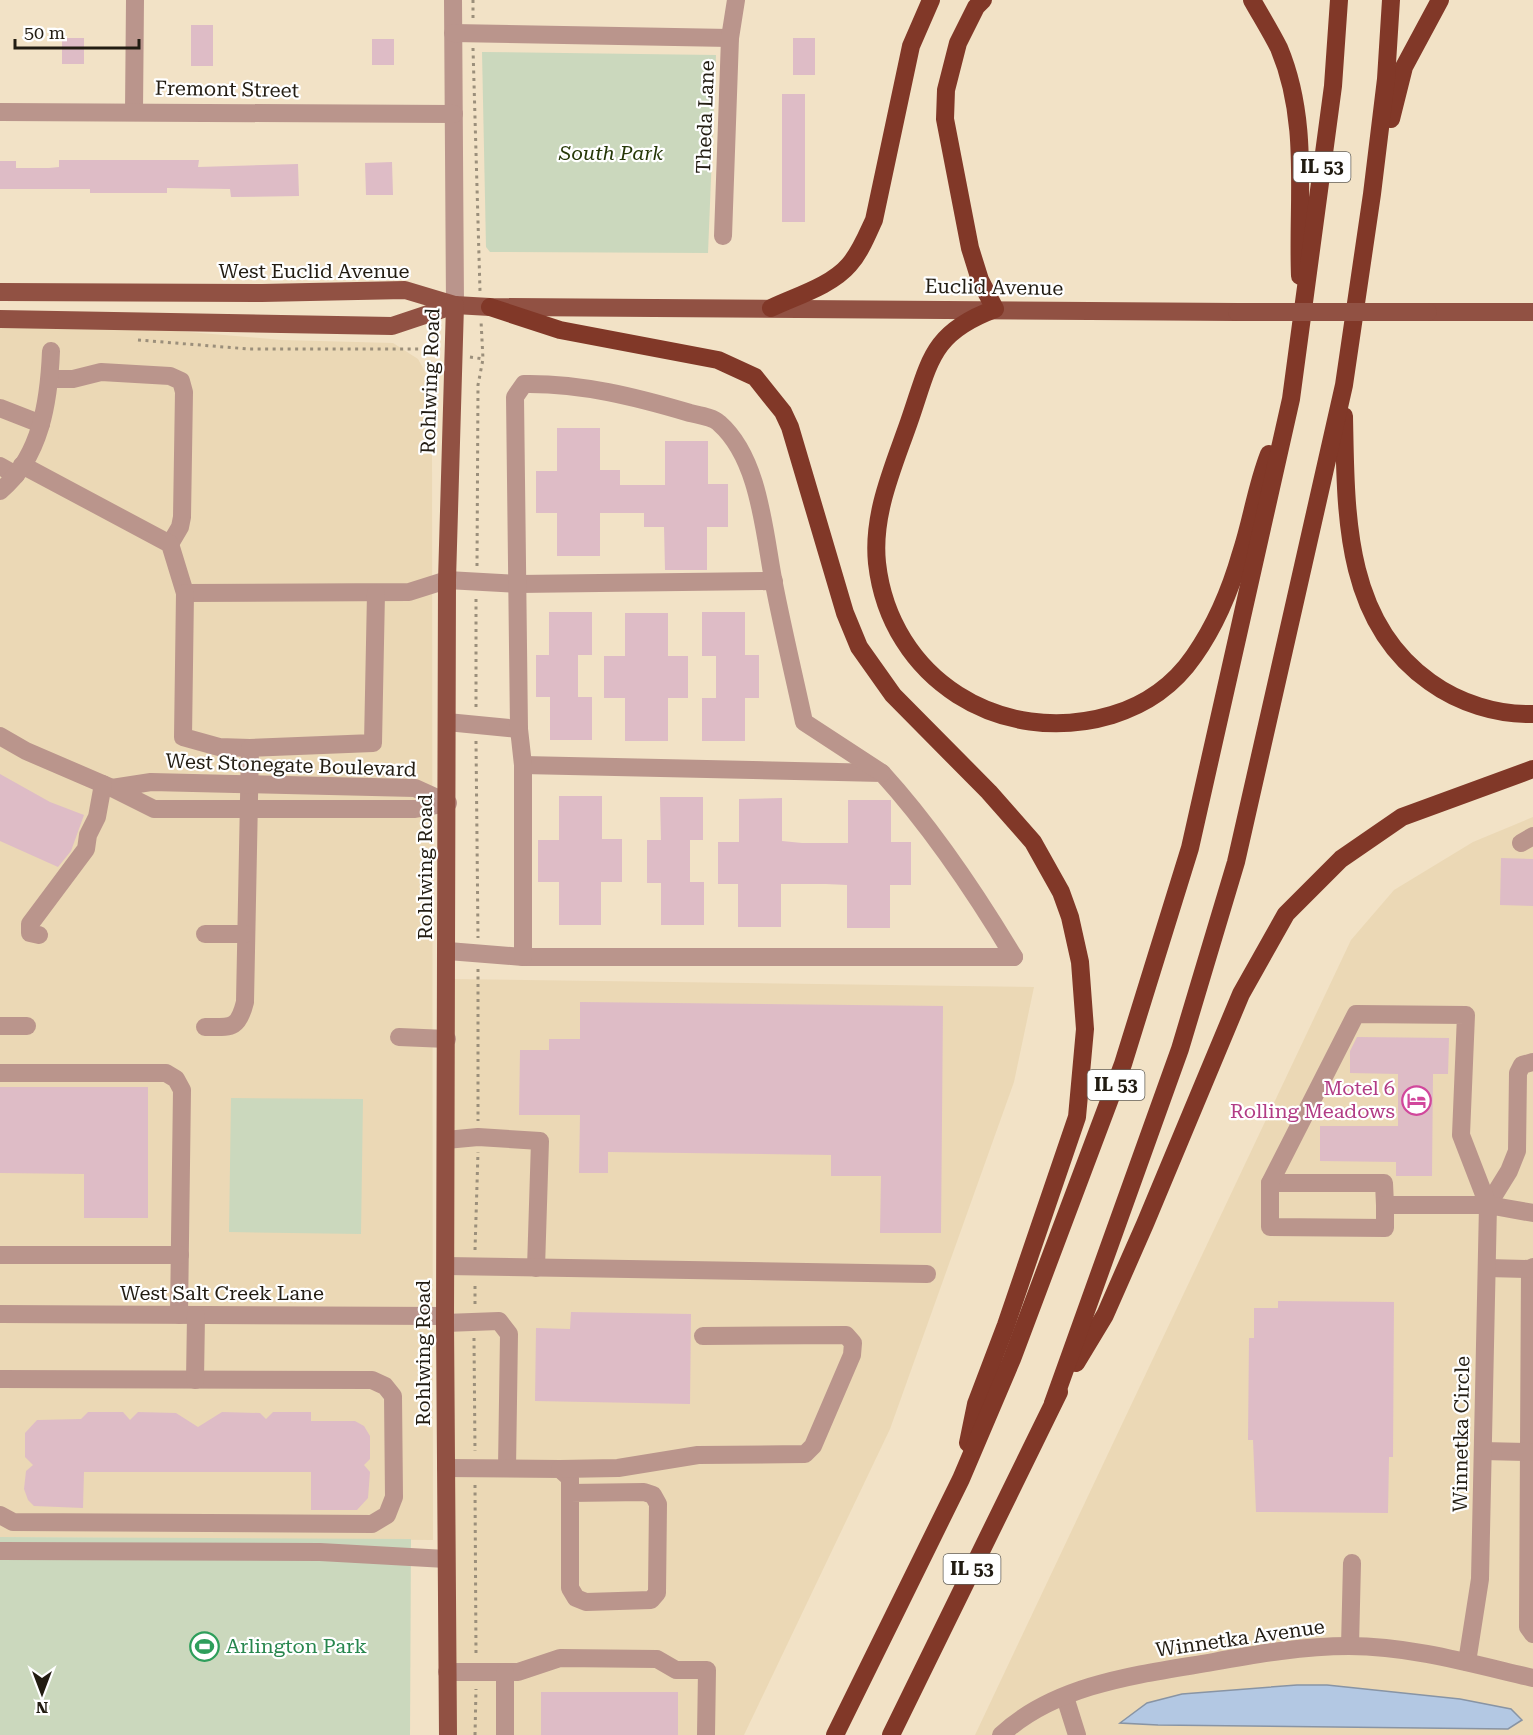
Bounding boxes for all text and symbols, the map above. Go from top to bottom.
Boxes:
scale bar [15,12,140,50]
text: 50 m [24,22,65,43]
street label: Theda Lane [691,60,719,174]
street label: Fremont Street [155,76,300,102]
park label: South Park [558,141,663,165]
road number: IL 53 [1294,152,1350,182]
street label: West Euclid Avenue [219,259,410,283]
street label: Euclid Avenue [925,274,1063,300]
street label: Rohlwing Road [415,307,445,454]
street label: West Stonegate Boulevard [165,749,417,781]
street label: Rohlwing Road [413,794,437,940]
road number: IL 53 [1088,1070,1144,1100]
place label: Motel 6 Rolling Meadows [1230,1076,1395,1123]
hotel icon: Motel 6 Rolling Meadows [1400,1084,1432,1116]
street label: Rohlwing Road [411,1280,435,1426]
street label: West Salt Creek Lane [120,1281,324,1305]
street label: Winnetka Circle [1448,1356,1474,1512]
road number: IL 53 [944,1554,1000,1584]
street label: Winnetka Avenue [1154,1614,1326,1662]
sports icon: Arlington Park [189,1630,221,1662]
place label: Arlington Park [226,1634,367,1658]
north arrow [12,1663,72,1723]
text: N [36,1698,48,1717]

